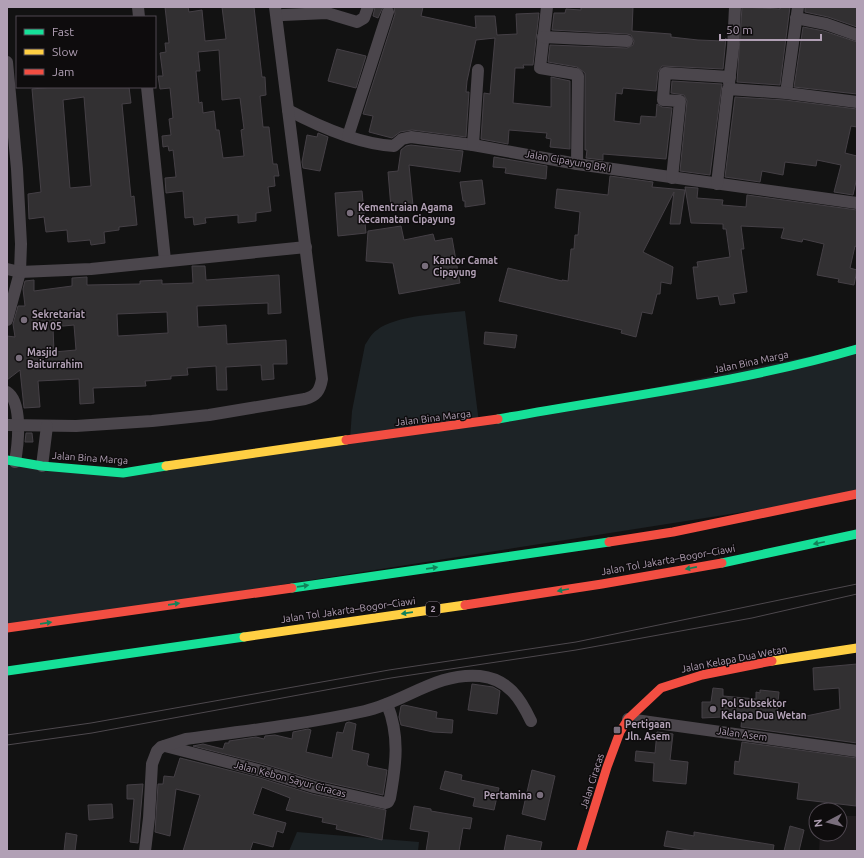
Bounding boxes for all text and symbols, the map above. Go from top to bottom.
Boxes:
legend [16,16,156,88]
scale bar [720,16,821,42]
text: 50 m [726,23,753,36]
text: Fast [52,25,74,38]
text: Slow [52,45,78,58]
text: Jam [52,65,74,78]
street label: Jalan Cipayung BR I [524,148,612,174]
place label: Kementraian Agama Kecamatan Cipayung [358,202,456,225]
marker: Kementraian Agama Kecamatan Cipayung [345,208,355,218]
place label: Kantor Camat Cipayung [433,255,498,278]
marker: Kantor Camat Cipayung [420,261,430,271]
place label: Sekretariat RW 05 [32,309,86,332]
marker: Sekretariat RW 05 [19,315,29,325]
place label: Masjid Baiturrahim [27,347,83,370]
street label: Jalan Bina Marga [713,349,789,375]
marker: Masjid Baiturrahim [14,353,24,363]
street label: Jalan Bina Marga [394,408,472,428]
street label: Jalan Bina Marga [52,450,128,466]
one-way arrow [813,541,825,547]
street label: Jalan Tol Jakarta–Bogor–Ciawi [600,543,736,577]
one-way arrow [426,565,438,571]
one-way arrow [685,565,698,571]
one-way arrow [297,583,309,589]
one-way arrow [557,587,569,593]
street label: Jalan Tol Jakarta–Bogor–Ciawi [280,595,416,625]
one-way arrow [168,601,180,607]
road number: 2 [426,602,440,616]
one-way arrow [401,610,413,616]
one-way arrow [40,620,52,626]
street label: Jalan Kelapa Dua Wetan [680,643,788,675]
place label: Pol Subsektor Kelapa Dua Wetan [721,698,807,721]
marker: Pol Subsektor Kelapa Dua Wetan [708,704,718,714]
place label: Pertigaan Jln. Asem [625,719,671,742]
marker: Pertigaan Jln. Asem [612,725,622,735]
street label: Jalan Asem [716,725,768,743]
street label: Jalan Ciracas [578,752,606,810]
street label: Jalan Kebon Sayur Ciracas [233,759,347,799]
place label: Pertamina [484,790,532,801]
marker: Pertamina [535,790,545,800]
north arrow [808,802,848,842]
text: N [812,818,825,828]

